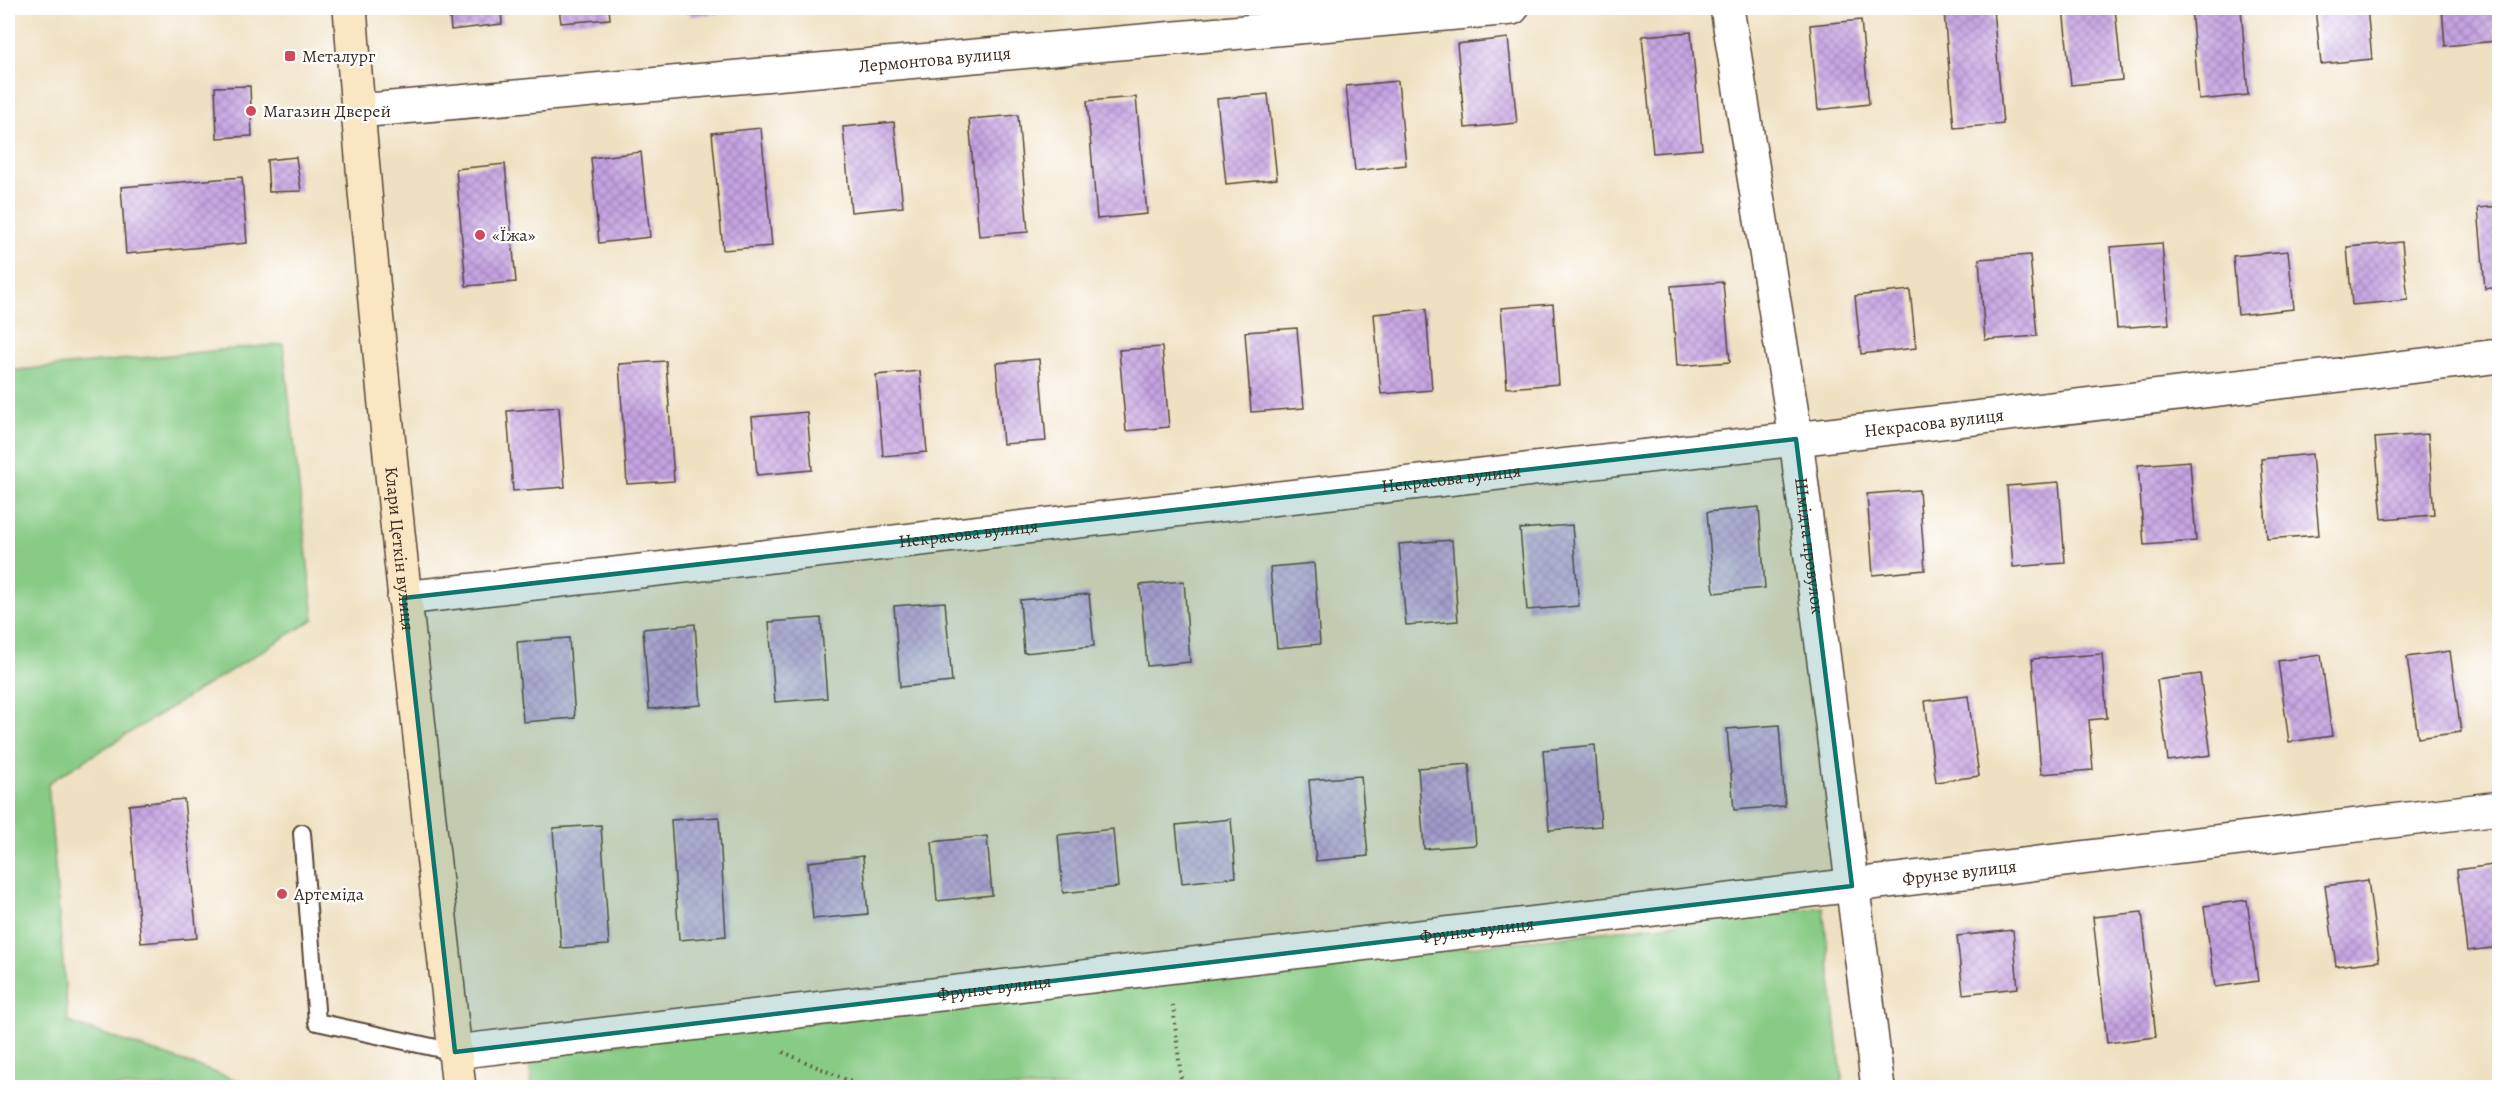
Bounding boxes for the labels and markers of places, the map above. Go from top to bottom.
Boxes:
place label: Металург [302,44,376,68]
marker: Металург [283,49,297,63]
place label: Магазин Дверей [263,99,391,123]
marker: Магазин Дверей [244,104,258,118]
place label: «Їжа» [492,223,536,247]
marker: «Їжа» [473,228,487,242]
place label: Артеміда [293,882,365,906]
marker: Артеміда [275,887,289,901]

